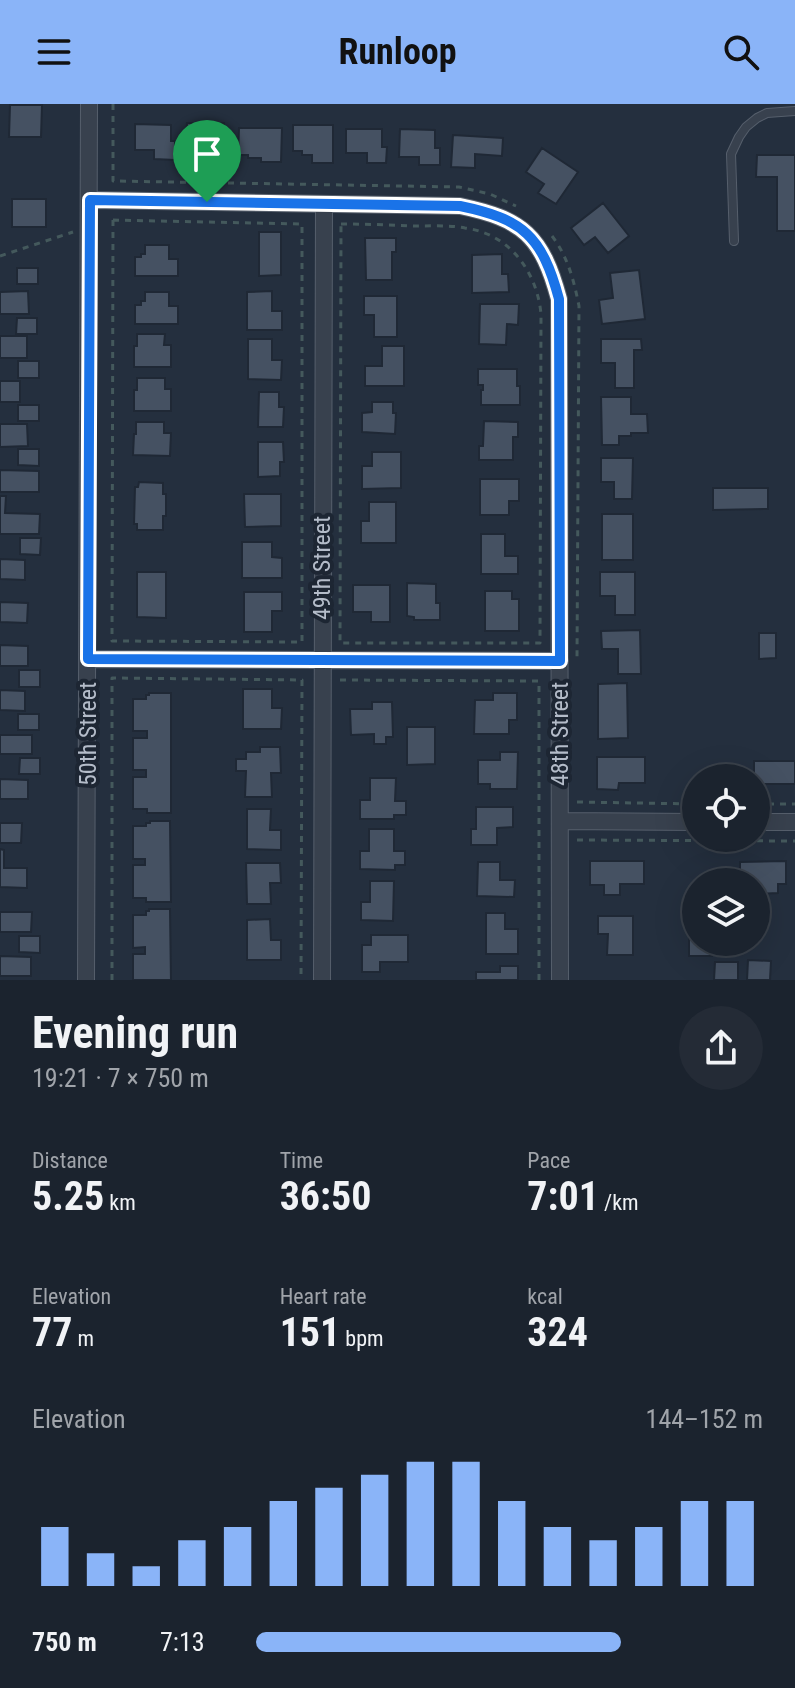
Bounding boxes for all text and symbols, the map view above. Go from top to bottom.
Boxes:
icon: menu [32,30,76,74]
icon: search [719,30,763,74]
text: Runloop [338,31,457,73]
pin [173,120,241,202]
icon: arrive [185,132,229,176]
street label: 49th Street [308,516,336,620]
street label: 50th Street [74,682,102,786]
street label: 48th Street [546,682,574,786]
map controls [682,764,770,956]
button: locate [682,764,770,852]
button: layers [682,868,770,956]
button: share [679,1006,763,1090]
text: Evening run [32,1007,238,1059]
text: 19:21 · 7 × 750 m [32,1063,209,1093]
text: Distance [32,1148,108,1173]
text: Time [280,1148,323,1173]
text: Pace [527,1148,570,1173]
text: 5.25 [32,1173,104,1220]
text: 36:50 [280,1173,371,1220]
text: 7:01 [527,1173,599,1220]
text: km [104,1190,136,1215]
text: /km [599,1190,639,1215]
text: Elevation [32,1284,111,1309]
text: Heart rate [280,1284,367,1309]
text: kcal [527,1284,563,1309]
text: 77 [32,1309,72,1356]
text: 151 [280,1309,340,1356]
text: 324 [527,1309,588,1356]
text: m [72,1326,94,1351]
text: bpm [340,1326,384,1351]
text: Elevation [32,1404,126,1434]
text: 144–152 m [646,1404,763,1434]
text: 750 m [32,1627,97,1657]
text: 7:13 [160,1627,205,1657]

